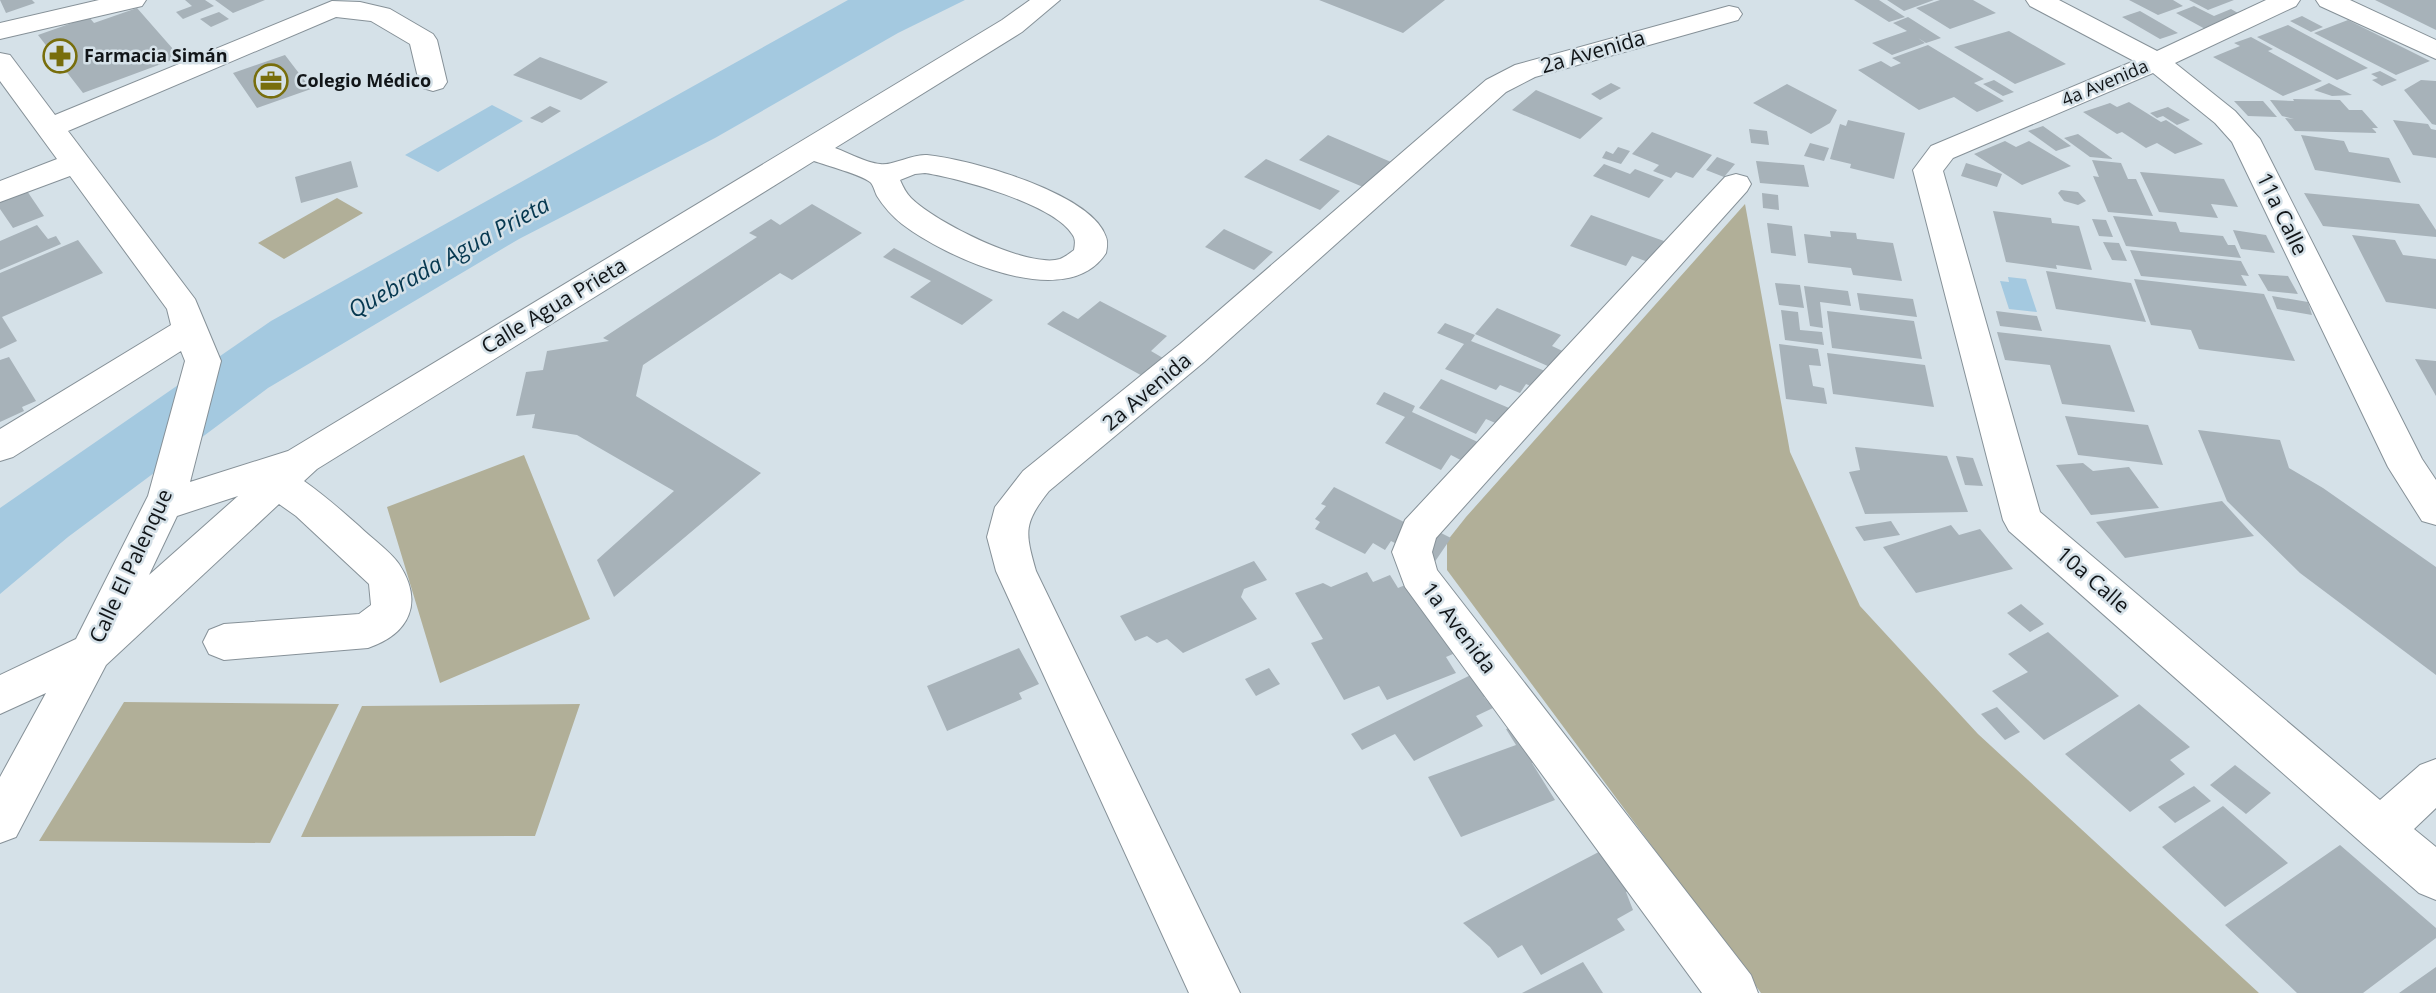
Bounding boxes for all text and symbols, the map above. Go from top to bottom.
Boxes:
street label: 2a Avenida [1537,23,1648,79]
pharmacy icon: Farmacia Simán [41,37,79,75]
place label: Farmacia Simán [84,43,228,67]
street label: 4a Avenida [2058,53,2152,111]
office icon: Colegio Médico [252,62,290,100]
place label: Colegio Médico [296,68,431,92]
street label: 11a Calle [2251,168,2315,259]
water label: Quebrada Agua Prieta [342,187,555,325]
street label: Calle Agua Prieta [476,251,631,360]
street label: 2a Avenida [1096,346,1196,436]
street label: Calle El Palenque [82,484,178,647]
street label: 10a Calle [2051,540,2136,619]
street label: 1a Avenida [1416,576,1503,679]

